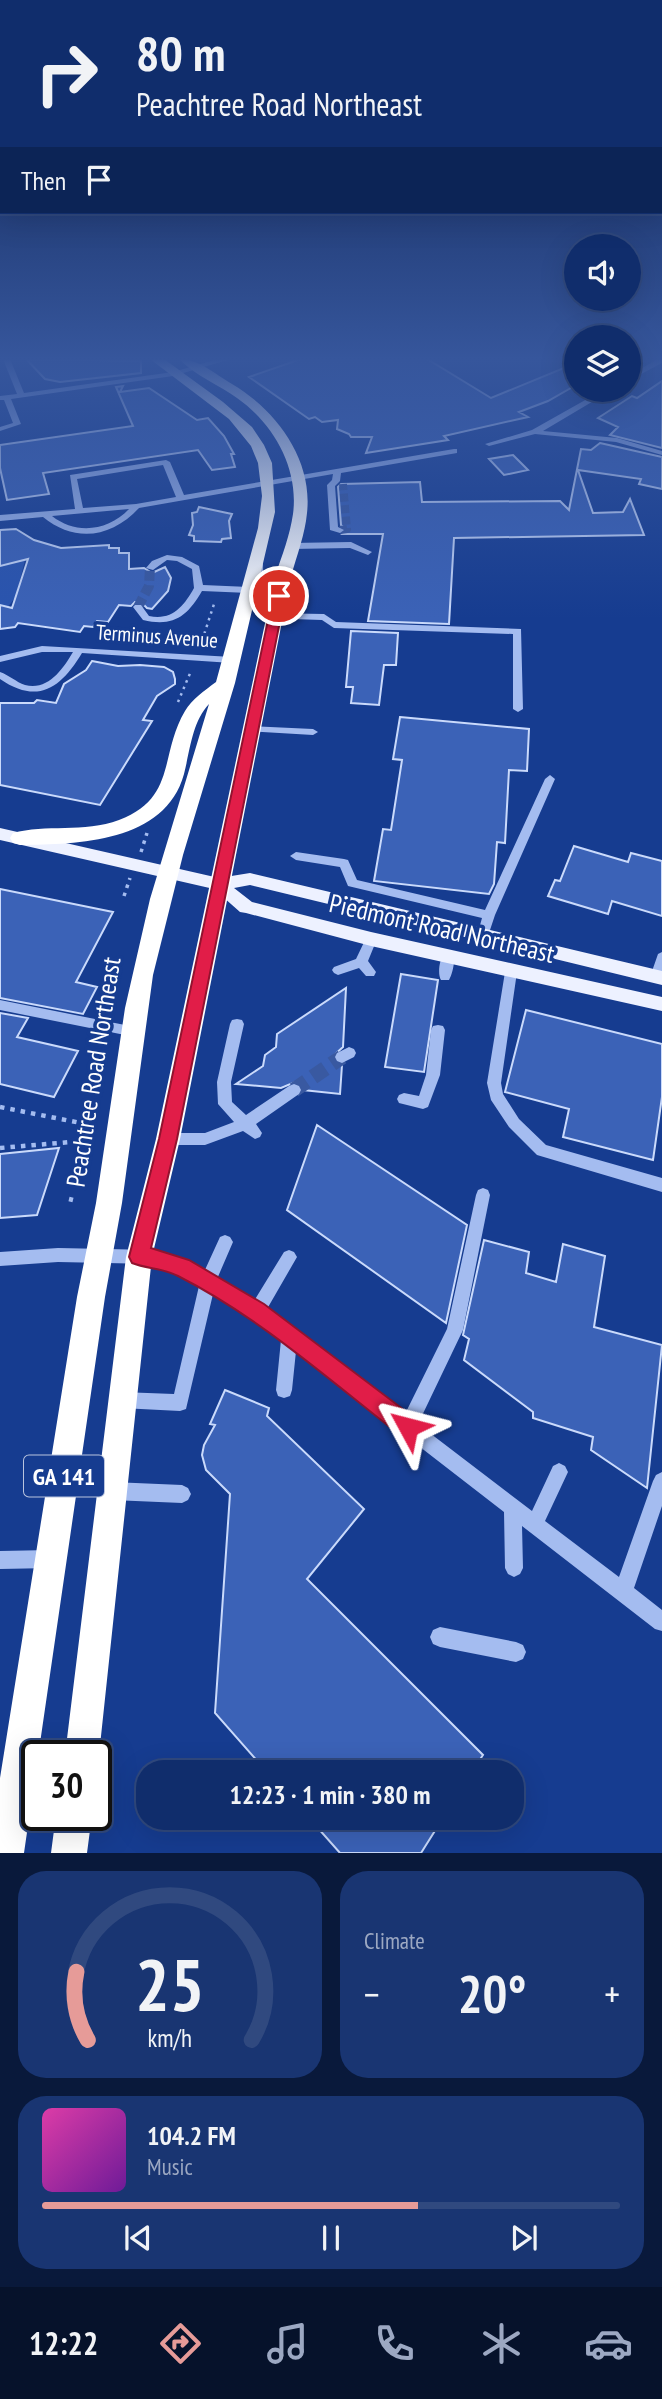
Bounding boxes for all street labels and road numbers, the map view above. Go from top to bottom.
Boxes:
street label: Terminus Avenue [95,618,219,654]
street label: Piedmont Road Northeast [326,886,558,970]
street label: Peachtree Road Northeast [59,955,127,1189]
road number: GA 141 [24,1456,104,1496]

